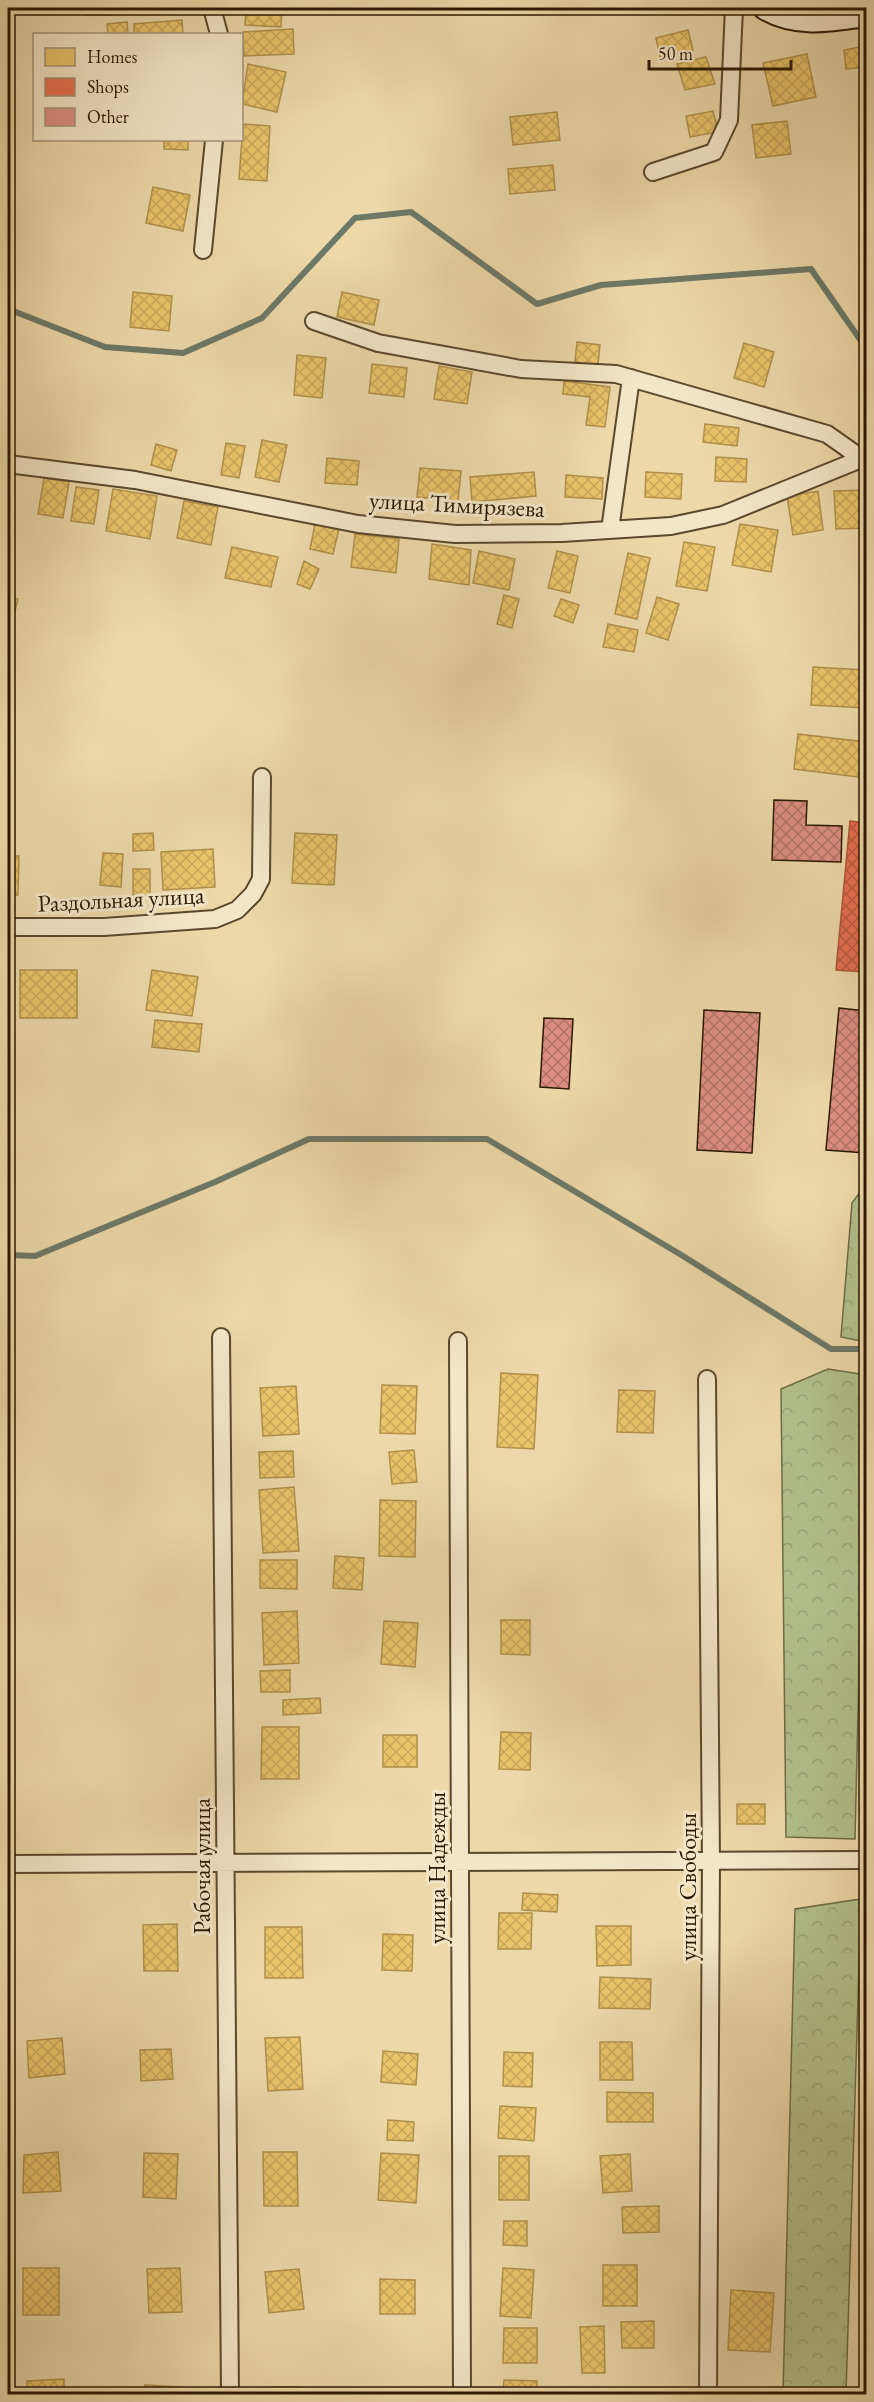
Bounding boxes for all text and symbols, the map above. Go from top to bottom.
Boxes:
legend [33,33,243,141]
scale bar [649,33,792,71]
text: 50 m [658,42,693,65]
text: Homes [87,45,138,68]
text: Shops [87,75,129,98]
text: Other [87,105,129,128]
street label: улица Тимирязева [368,484,546,524]
street label: Раздольная улица [37,879,206,919]
street label: улица Надежды [421,1792,452,1944]
street label: Рабочая улица [186,1797,217,1934]
street label: улица Свободы [672,1813,703,1961]

